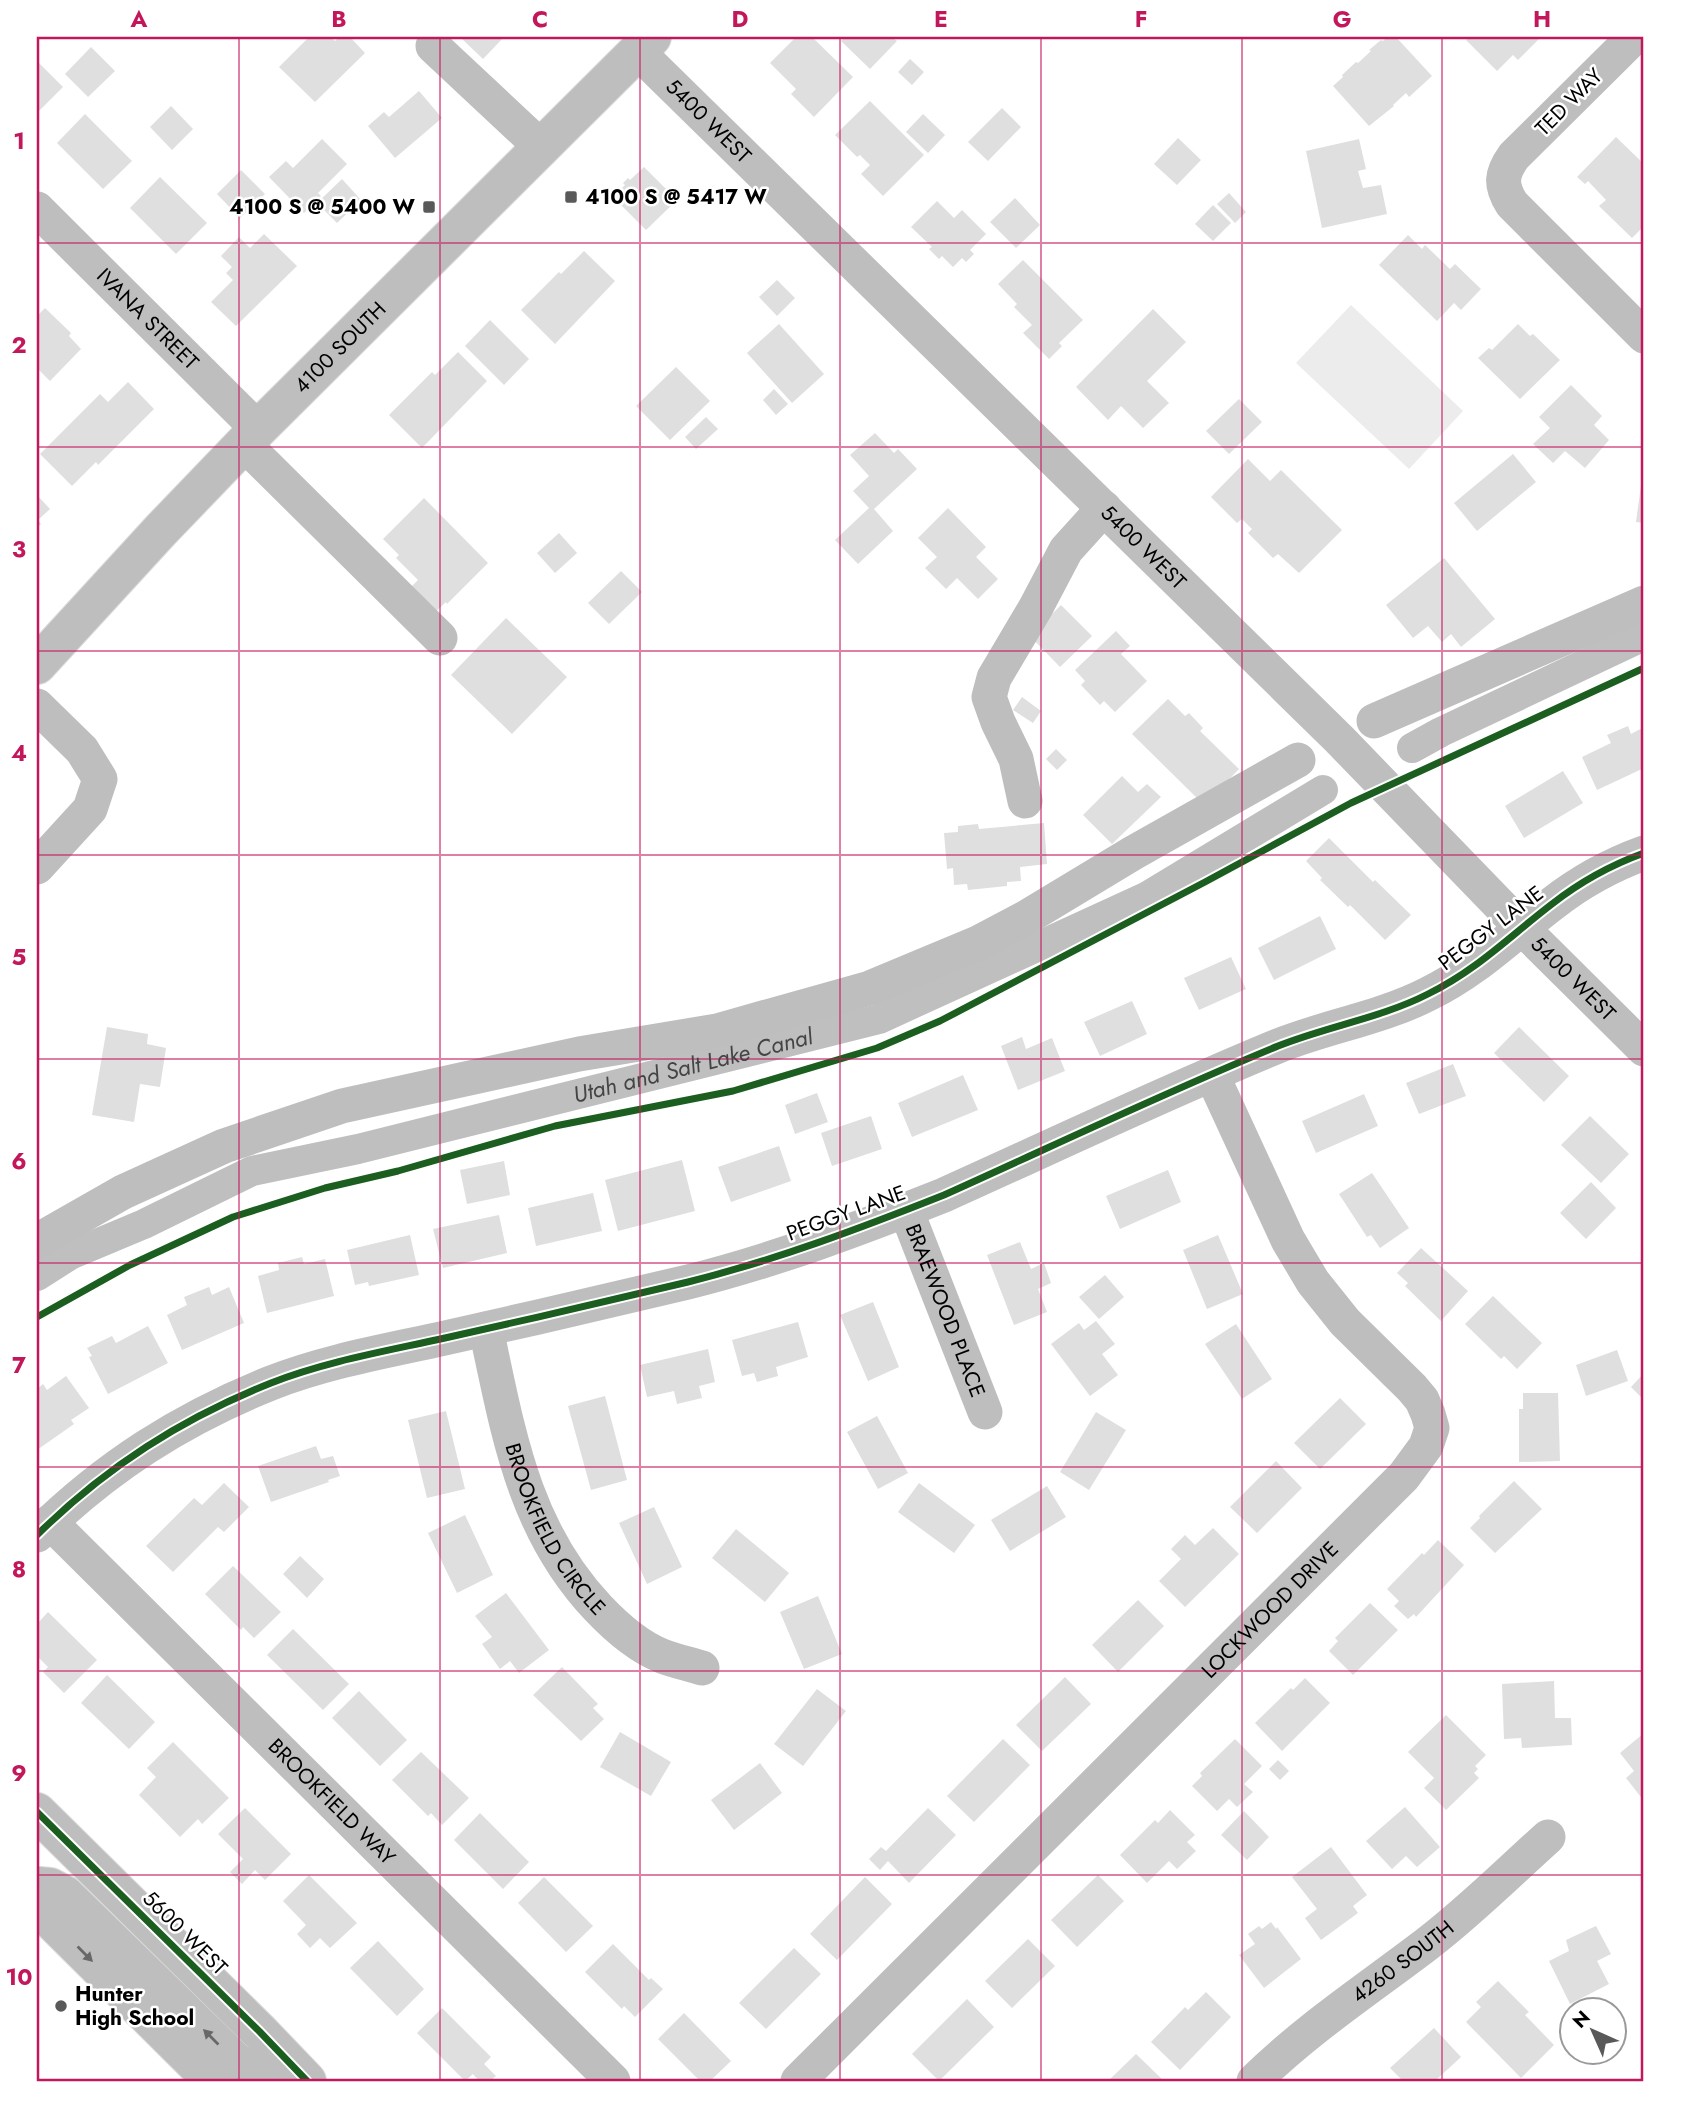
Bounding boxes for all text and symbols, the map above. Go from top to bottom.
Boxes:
text: A [130,2,148,36]
text: B [331,2,347,36]
text: C [532,2,548,36]
text: D [732,2,749,36]
text: E [934,2,948,36]
text: F [1135,2,1147,36]
text: G [1333,2,1351,36]
text: H [1533,2,1551,36]
street label: TED WAY [1528,61,1610,143]
street label: 5400 WEST [659,72,758,170]
text: 1 [13,124,25,158]
place label: 4100 S @ 5417 W [585,182,767,212]
marker: 4100 S @ 5417 W [563,189,579,205]
place label: 4100 S @ 5400 W [229,192,416,222]
marker: 4100 S @ 5400 W [421,199,437,215]
street label: IVANA STREET [90,261,206,377]
street label: 4100 SOUTH [287,295,393,400]
text: 2 [11,328,27,362]
street label: 5400 WEST [1094,498,1193,596]
text: 3 [12,532,26,566]
text: 4 [11,736,27,770]
street label: PEGGY LANE [1432,878,1550,978]
street label: 5400 WEST [1524,930,1623,1028]
text: 5 [12,940,26,974]
water label: Utah and Salt Lake Canal [570,1019,817,1112]
text: 6 [11,1144,27,1178]
street label: PEGGY LANE [782,1178,910,1248]
street label: BRAEWOOD PLACE [898,1219,993,1402]
text: 7 [12,1348,26,1382]
street label: BROOKFIELD CIRCLE [498,1440,612,1622]
street label: LOCKWOOD DRIVE [1195,1534,1345,1685]
text: 8 [12,1552,26,1586]
street label: BROOKFIELD WAY [261,1732,402,1872]
text: 9 [11,1756,27,1790]
street label: 5600 WEST [136,1884,234,1982]
street label: 4260 SOUTH [1345,1913,1461,2010]
one-way arrow [77,1946,94,1963]
text: 10 [6,1960,32,1994]
place label: Hunter High School [75,1979,194,2033]
north arrow [1558,1996,1628,2066]
marker: Hunter High School [53,1998,69,2014]
text: N [1566,2004,1596,2034]
one-way arrow [202,2029,219,2046]

